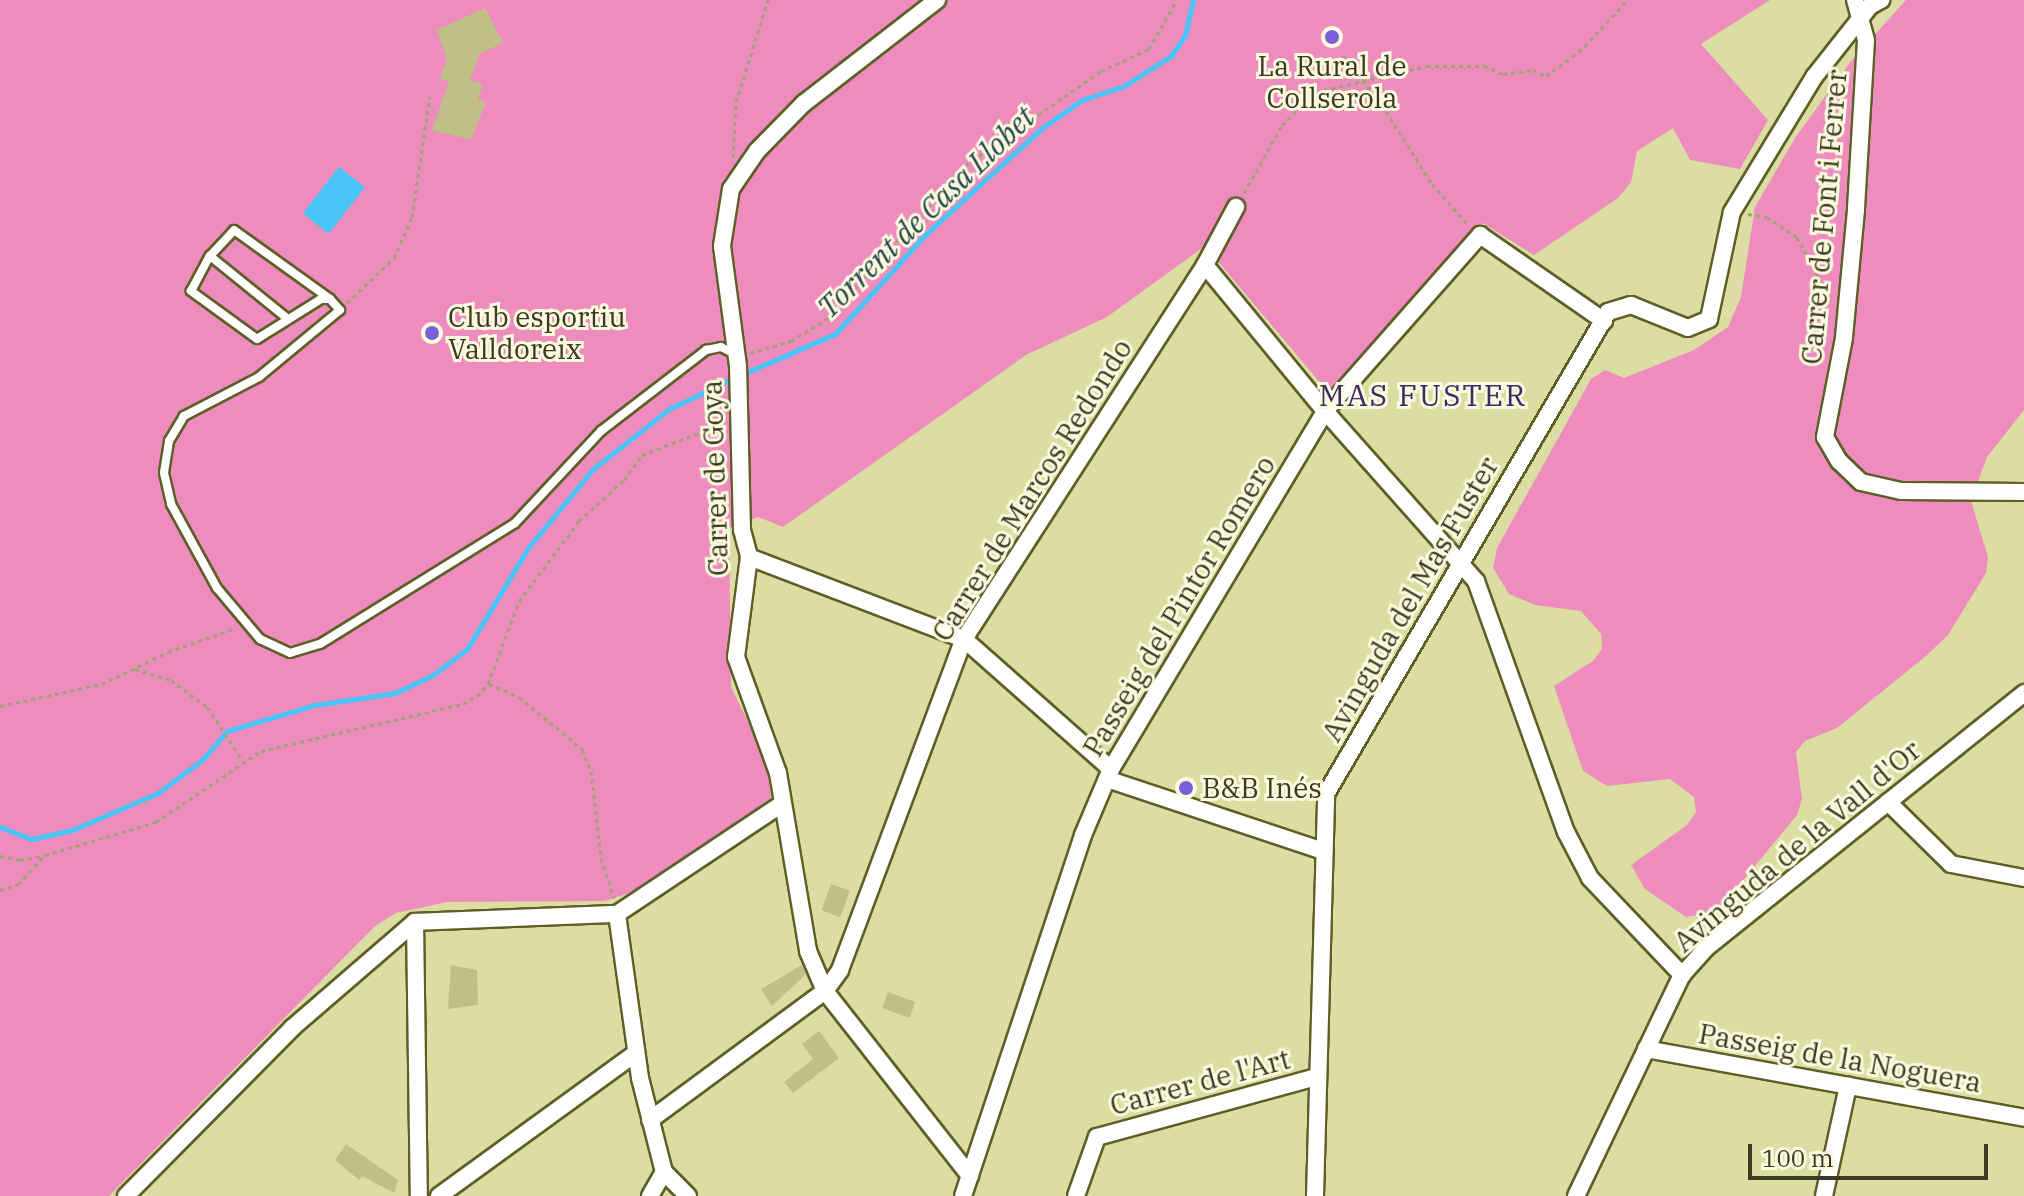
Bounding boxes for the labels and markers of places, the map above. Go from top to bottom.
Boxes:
marker: La Rural de Collserola [1323,28,1341,46]
place label: La Rural de Collserola [1257,49,1407,115]
place label: Club esportiu Valldoreix [448,300,626,366]
marker: Club esportiu Valldoreix [423,324,441,342]
place label: B&B Inés [1202,771,1322,805]
marker: B&B Inés [1177,779,1195,797]

